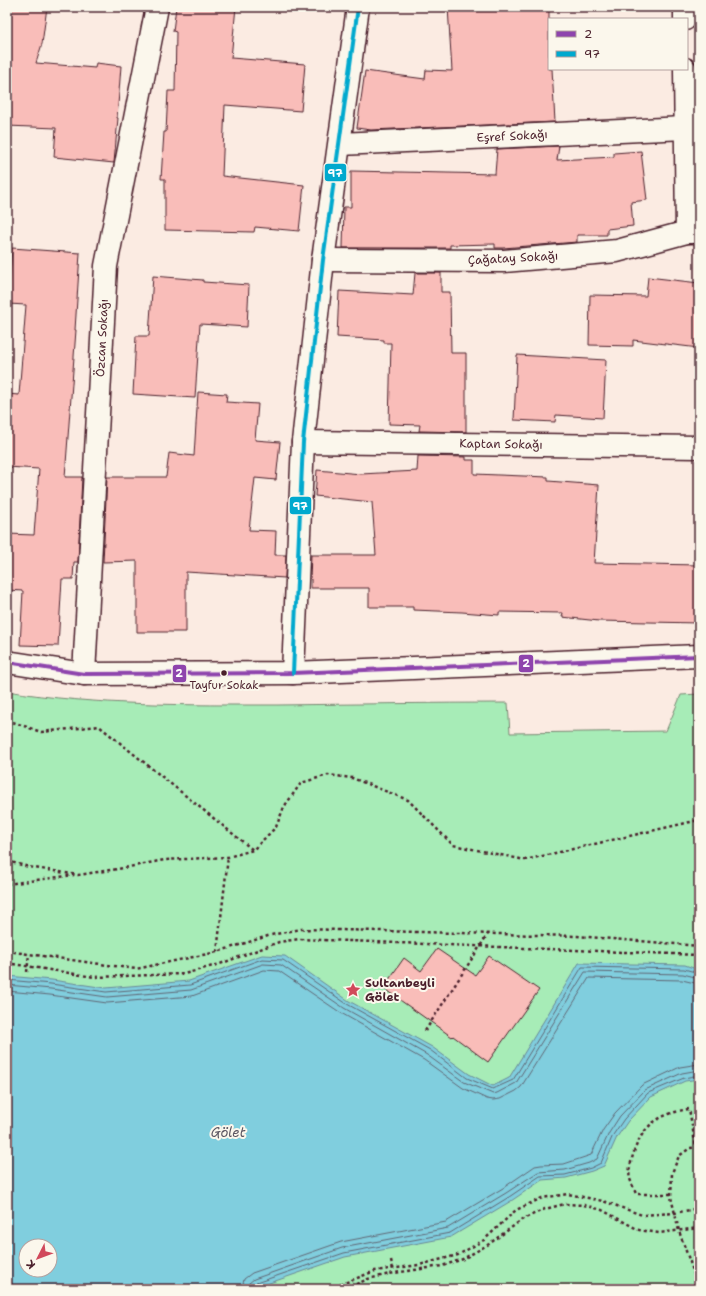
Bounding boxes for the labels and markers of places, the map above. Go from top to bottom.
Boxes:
marker: Tayfur Sokak [219,668,229,678]
place label: Tayfur Sokak [189,678,259,693]
place label: Sultanbeyli Gölet [365,975,435,1005]
place icon: Sultanbeyli Gölet [344,981,362,999]

